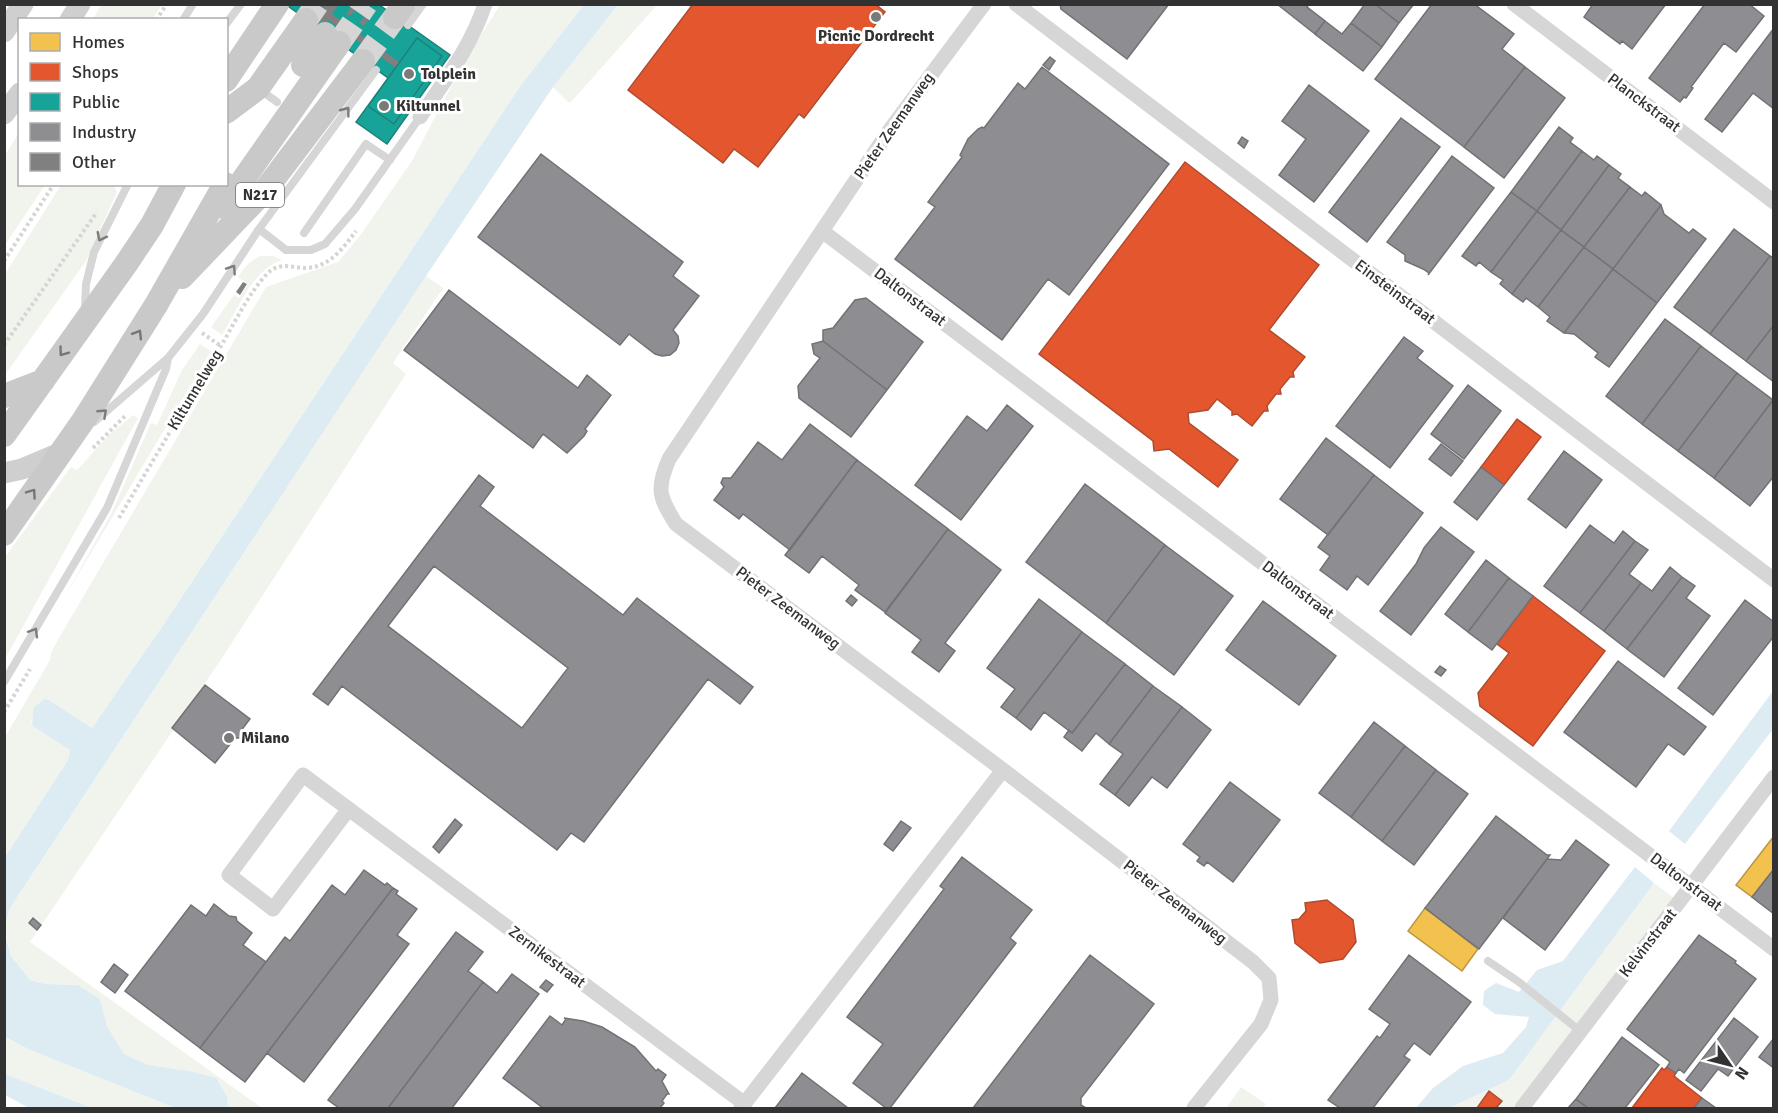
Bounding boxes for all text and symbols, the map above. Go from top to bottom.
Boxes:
marker: Picnic Dordrecht [869,10,883,24]
legend [18,18,228,186]
place label: Picnic Dordrecht [818,26,934,46]
text: Homes [72,31,125,53]
text: Shops [72,61,119,83]
place label: Tolplein [421,64,476,84]
marker: Tolplein [402,67,416,81]
street label: Pieter Zeemanweg [850,69,938,183]
street label: Planckstraat [1604,69,1685,137]
text: Public [72,91,120,113]
place label: Kiltunnel [396,96,461,116]
marker: Kiltunnel [377,99,391,113]
one-way arrow [339,107,350,118]
text: Industry [72,121,137,143]
text: Other [72,151,116,173]
road number: N217 [236,183,284,207]
one-way arrow [97,230,108,241]
street label: Einsteinstraat [1351,255,1440,329]
street label: Daltonstraat [870,263,950,331]
one-way arrow [225,265,236,276]
one-way arrow [130,330,142,340]
one-way arrow [60,346,71,357]
street label: Kiltunnelweg [163,346,227,434]
one-way arrow [96,410,107,421]
one-way arrow [25,489,36,500]
street label: Daltonstraat [1258,556,1338,624]
street label: Pieter Zeemanweg [732,562,844,654]
one-way arrow [27,628,39,638]
place label: Milano [241,728,289,748]
marker: Milano [222,731,236,745]
street label: Daltonstraat [1646,848,1726,916]
street label: Pieter Zeemanweg [1119,855,1231,949]
street label: Kelvinstraat [1615,904,1681,981]
street label: Zernikestraat [505,922,590,993]
north arrow [1700,1035,1760,1095]
text: N [1730,1063,1753,1083]

